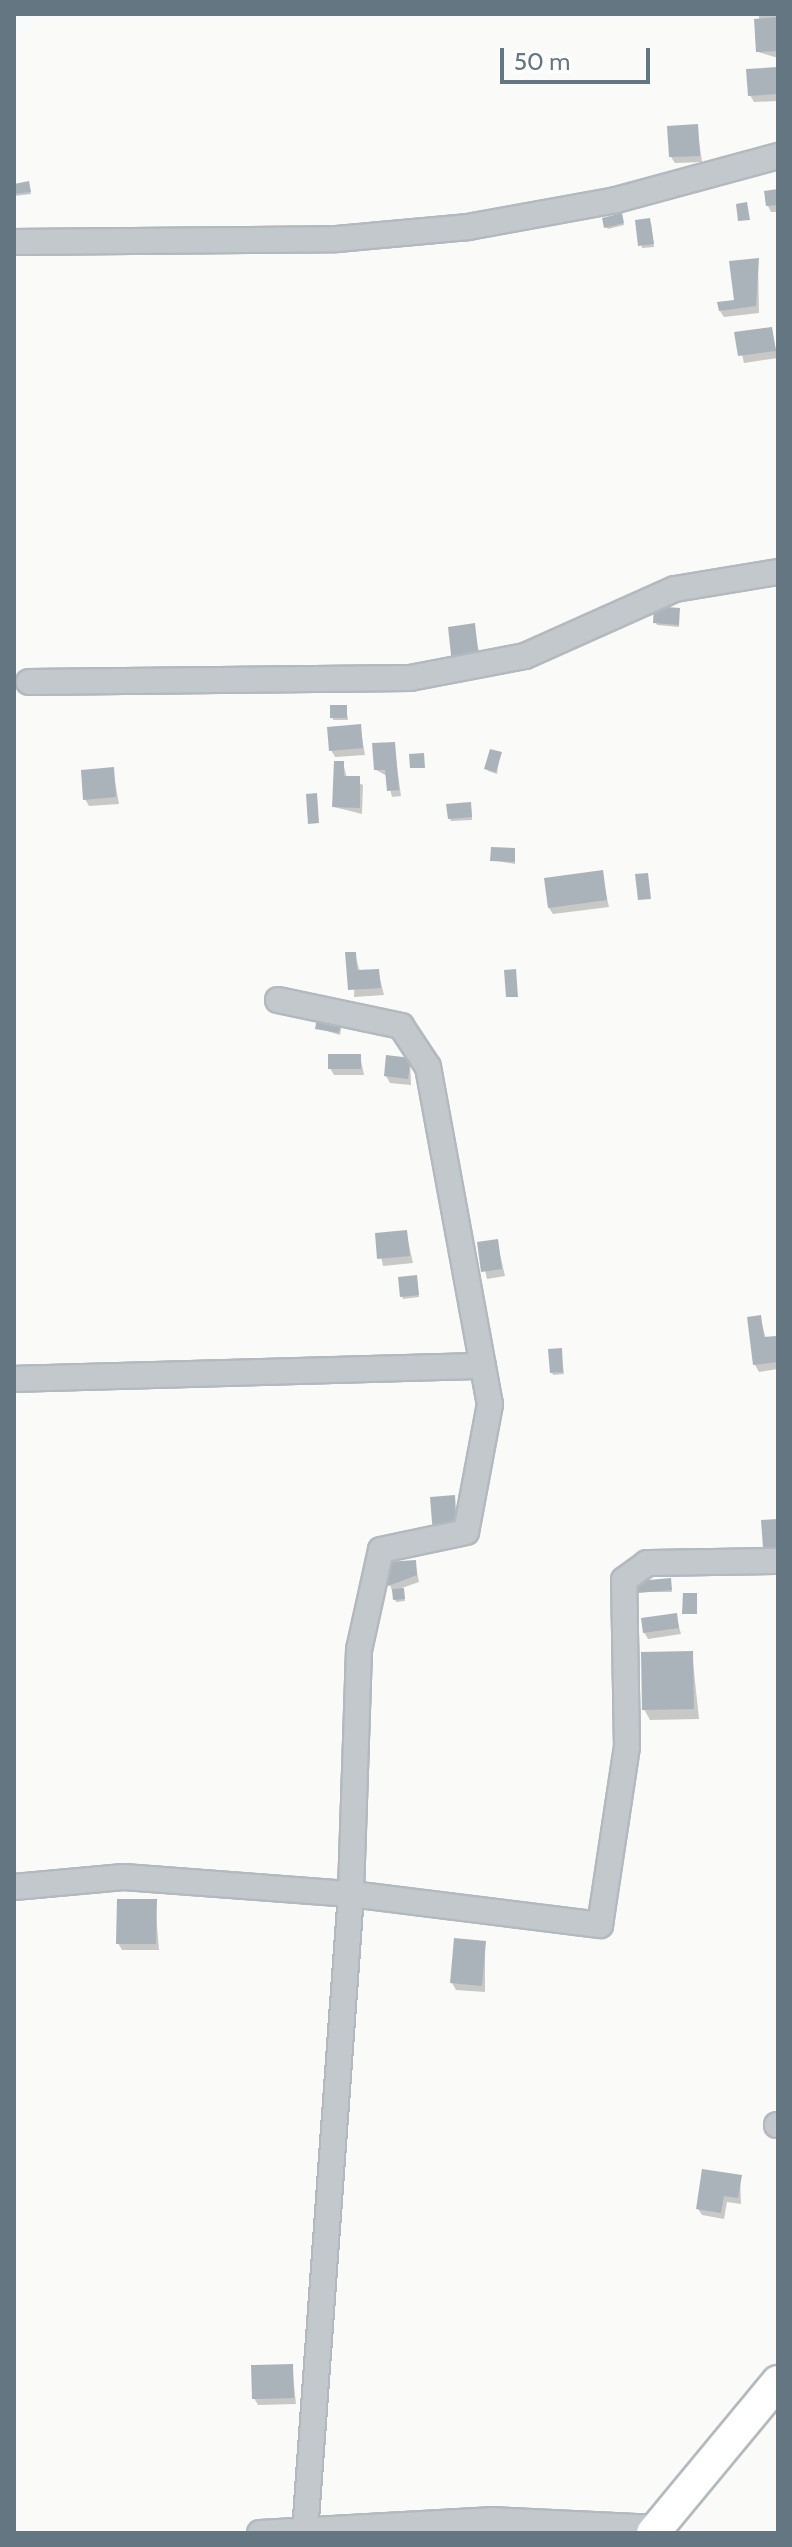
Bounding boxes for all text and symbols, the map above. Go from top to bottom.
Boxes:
scale bar [504,32,654,82]
text: 50 m [514,47,570,76]

